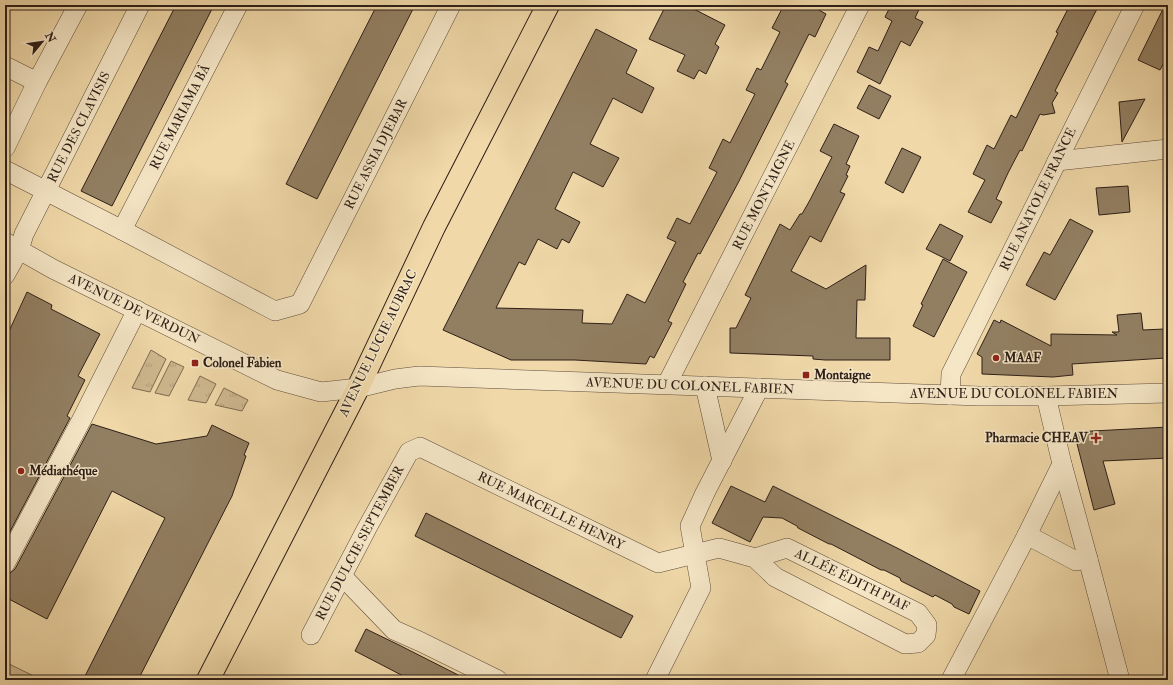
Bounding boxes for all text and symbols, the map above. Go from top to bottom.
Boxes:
north arrow [22,22,62,62]
text: N [42,29,59,46]
street label: RUE MARIAMA BÂ [146,61,214,172]
street label: RUE DES CLAVISIS [44,69,114,185]
street label: RUE ASSIA DJEBAR [341,95,411,212]
street label: RUE ANATOLE FRANCE [996,125,1080,273]
street label: RUE MONTAIGNE [729,137,799,253]
street label: AVENUE LUCIE AUBRAC [335,267,421,420]
street label: AVENUE DE VERDUN [65,270,203,348]
place label: MAAF [1003,350,1042,366]
marker: MAAF [991,353,1001,363]
place label: Colonel Fabien [203,355,282,371]
marker: Colonel Fabien [190,358,200,368]
place label: Montaigne [813,367,871,384]
marker: Montaigne [801,370,811,380]
street label: AVENUE DU COLONEL FABIEN [585,374,795,398]
street label: AVENUE DU COLONEL FABIEN [909,386,1119,402]
place label: Pharmacie CHEAV [985,430,1089,446]
marker: Pharmacie CHEAV [1091,433,1101,443]
street label: RUE DULCIE SEPTEMBER [312,462,408,623]
place label: Médiathéque [28,463,98,480]
marker: Médiathéque [16,466,26,476]
street label: RUE MARCELLE HENRY [475,468,628,554]
street label: ALLÉE ÉDITH PIAF [791,544,913,615]

